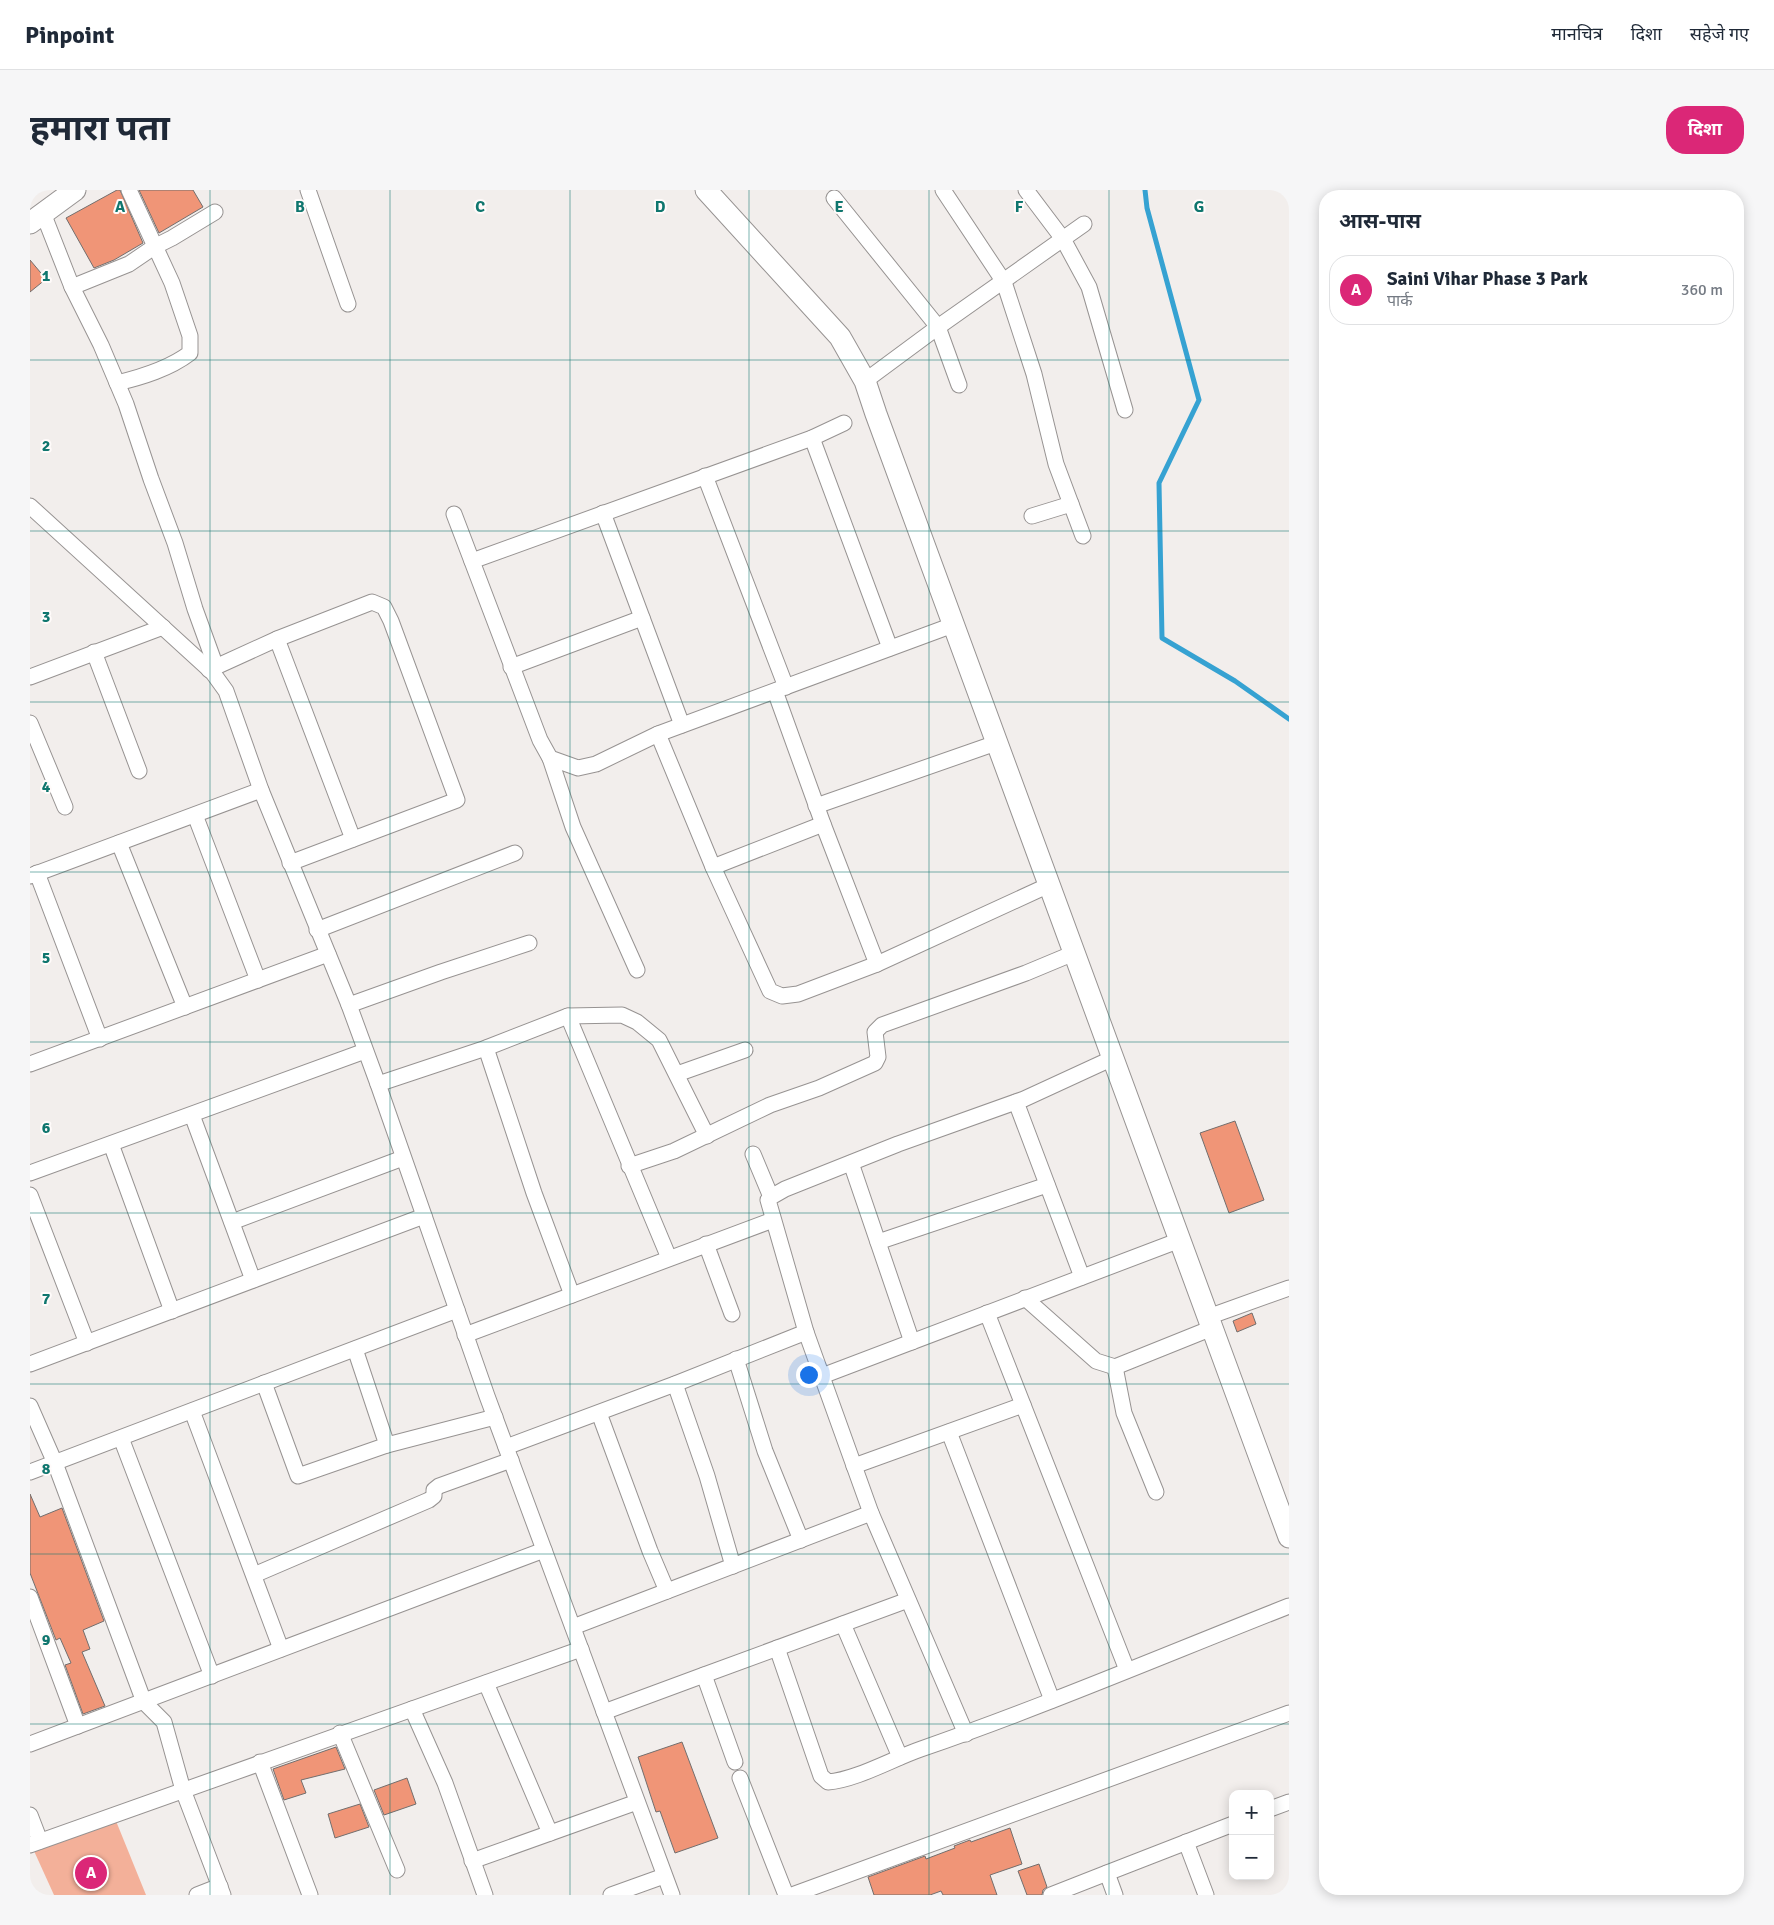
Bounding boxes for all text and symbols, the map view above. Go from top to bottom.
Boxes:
text: Pinpoint [25,20,114,50]
text: मानचित्र [1551,23,1603,45]
text: दिशा [1631,23,1662,45]
text: सहेजे गए [1690,23,1749,45]
button: दिशा [1666,106,1744,154]
text: हमारा पता [30,107,170,150]
text: A [115,197,126,217]
text: B [295,197,305,217]
text: C [475,197,485,217]
text: D [655,197,666,217]
text: E [834,197,844,217]
text: F [1015,197,1024,217]
text: G [1194,197,1204,217]
text: आस-पास [1339,208,1421,234]
text: 1 [42,266,51,286]
text: Saini Vihar Phase 3 Park [1387,267,1588,291]
text: A [1351,280,1361,300]
text: 360 m [1681,280,1723,300]
text: पार्क [1387,291,1413,311]
text: 2 [42,436,50,456]
text: 3 [42,607,50,627]
text: 4 [42,777,51,797]
text: 5 [42,948,50,968]
text: 6 [42,1118,51,1138]
text: 7 [42,1289,51,1309]
your location [796,1362,822,1388]
text: 8 [42,1459,51,1479]
text: 9 [42,1630,51,1650]
map controls [1229,1790,1274,1880]
button: + [1229,1790,1274,1835]
button: − [1229,1835,1274,1880]
pin: A [75,1854,107,1892]

